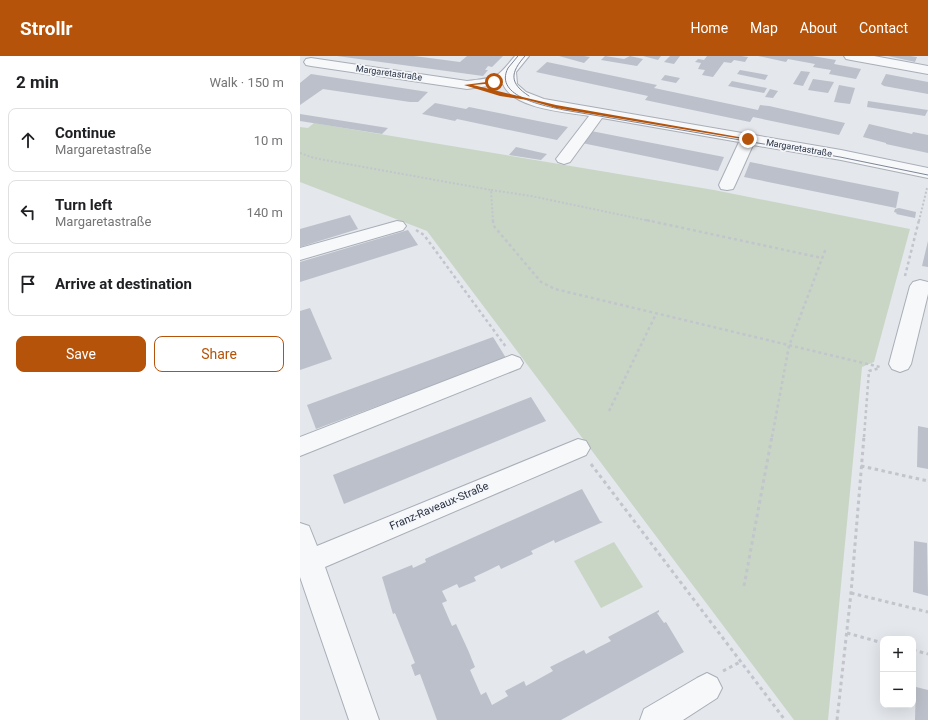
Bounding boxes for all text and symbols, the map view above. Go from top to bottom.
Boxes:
text: Strollr [20,17,73,40]
text: Home [690,20,728,36]
text: Map [750,20,778,36]
text: About [800,20,837,36]
text: Contact [859,20,908,36]
street label: Margaretastraße [355,63,423,83]
text: 2 min [16,72,59,92]
route start [485,73,503,91]
text: Walk · 150 m [209,75,284,90]
text: Continue [55,124,116,142]
icon: ahead [17,129,39,151]
route end [739,130,757,148]
text: 10 m [254,133,283,148]
street label: Margaretastraße [765,137,833,159]
text: Margaretastraße [55,142,151,157]
text: Turn left [55,196,112,214]
icon: left [17,201,39,223]
text: 140 m [246,205,283,220]
text: Margaretastraße [55,214,151,229]
icon: arrive [17,273,39,295]
text: Arrive at destination [55,275,192,293]
button: Save [16,336,146,372]
button: Share [154,336,284,372]
street label: Franz-Raveaux-Straße [388,479,491,533]
map controls [880,636,916,708]
button: + [880,636,916,672]
button: − [880,672,916,708]

